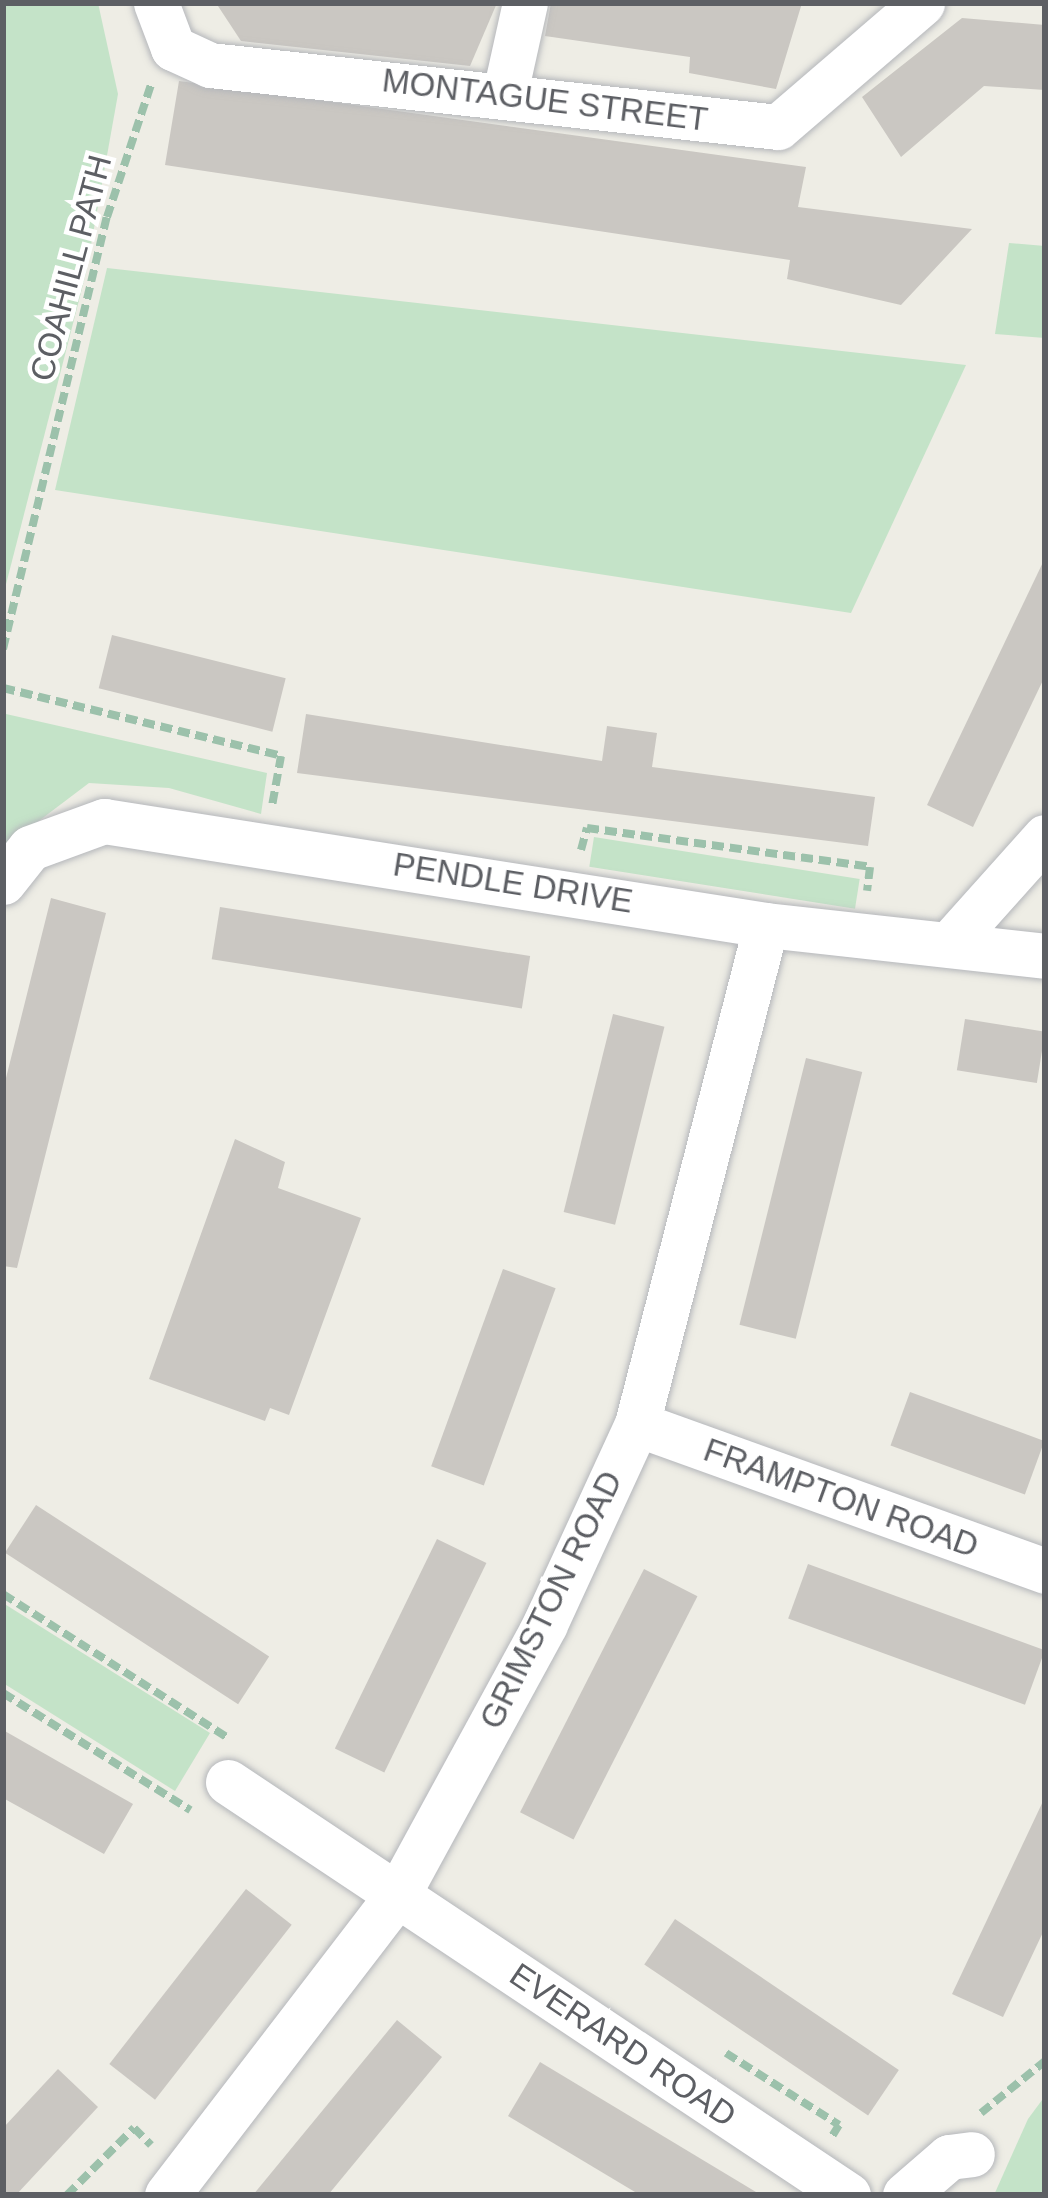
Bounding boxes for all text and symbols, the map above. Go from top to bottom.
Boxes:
street label: MONTAGUE STREET [380,60,710,140]
street label: COAHILL PATH [22,150,120,386]
street label: PENDLE DRIVE [390,845,636,921]
street label: FRAMPTON ROAD [698,1430,984,1566]
street label: GRIMSTON ROAD [471,1465,631,1735]
street label: EVERARD ROAD [502,1955,744,2135]

